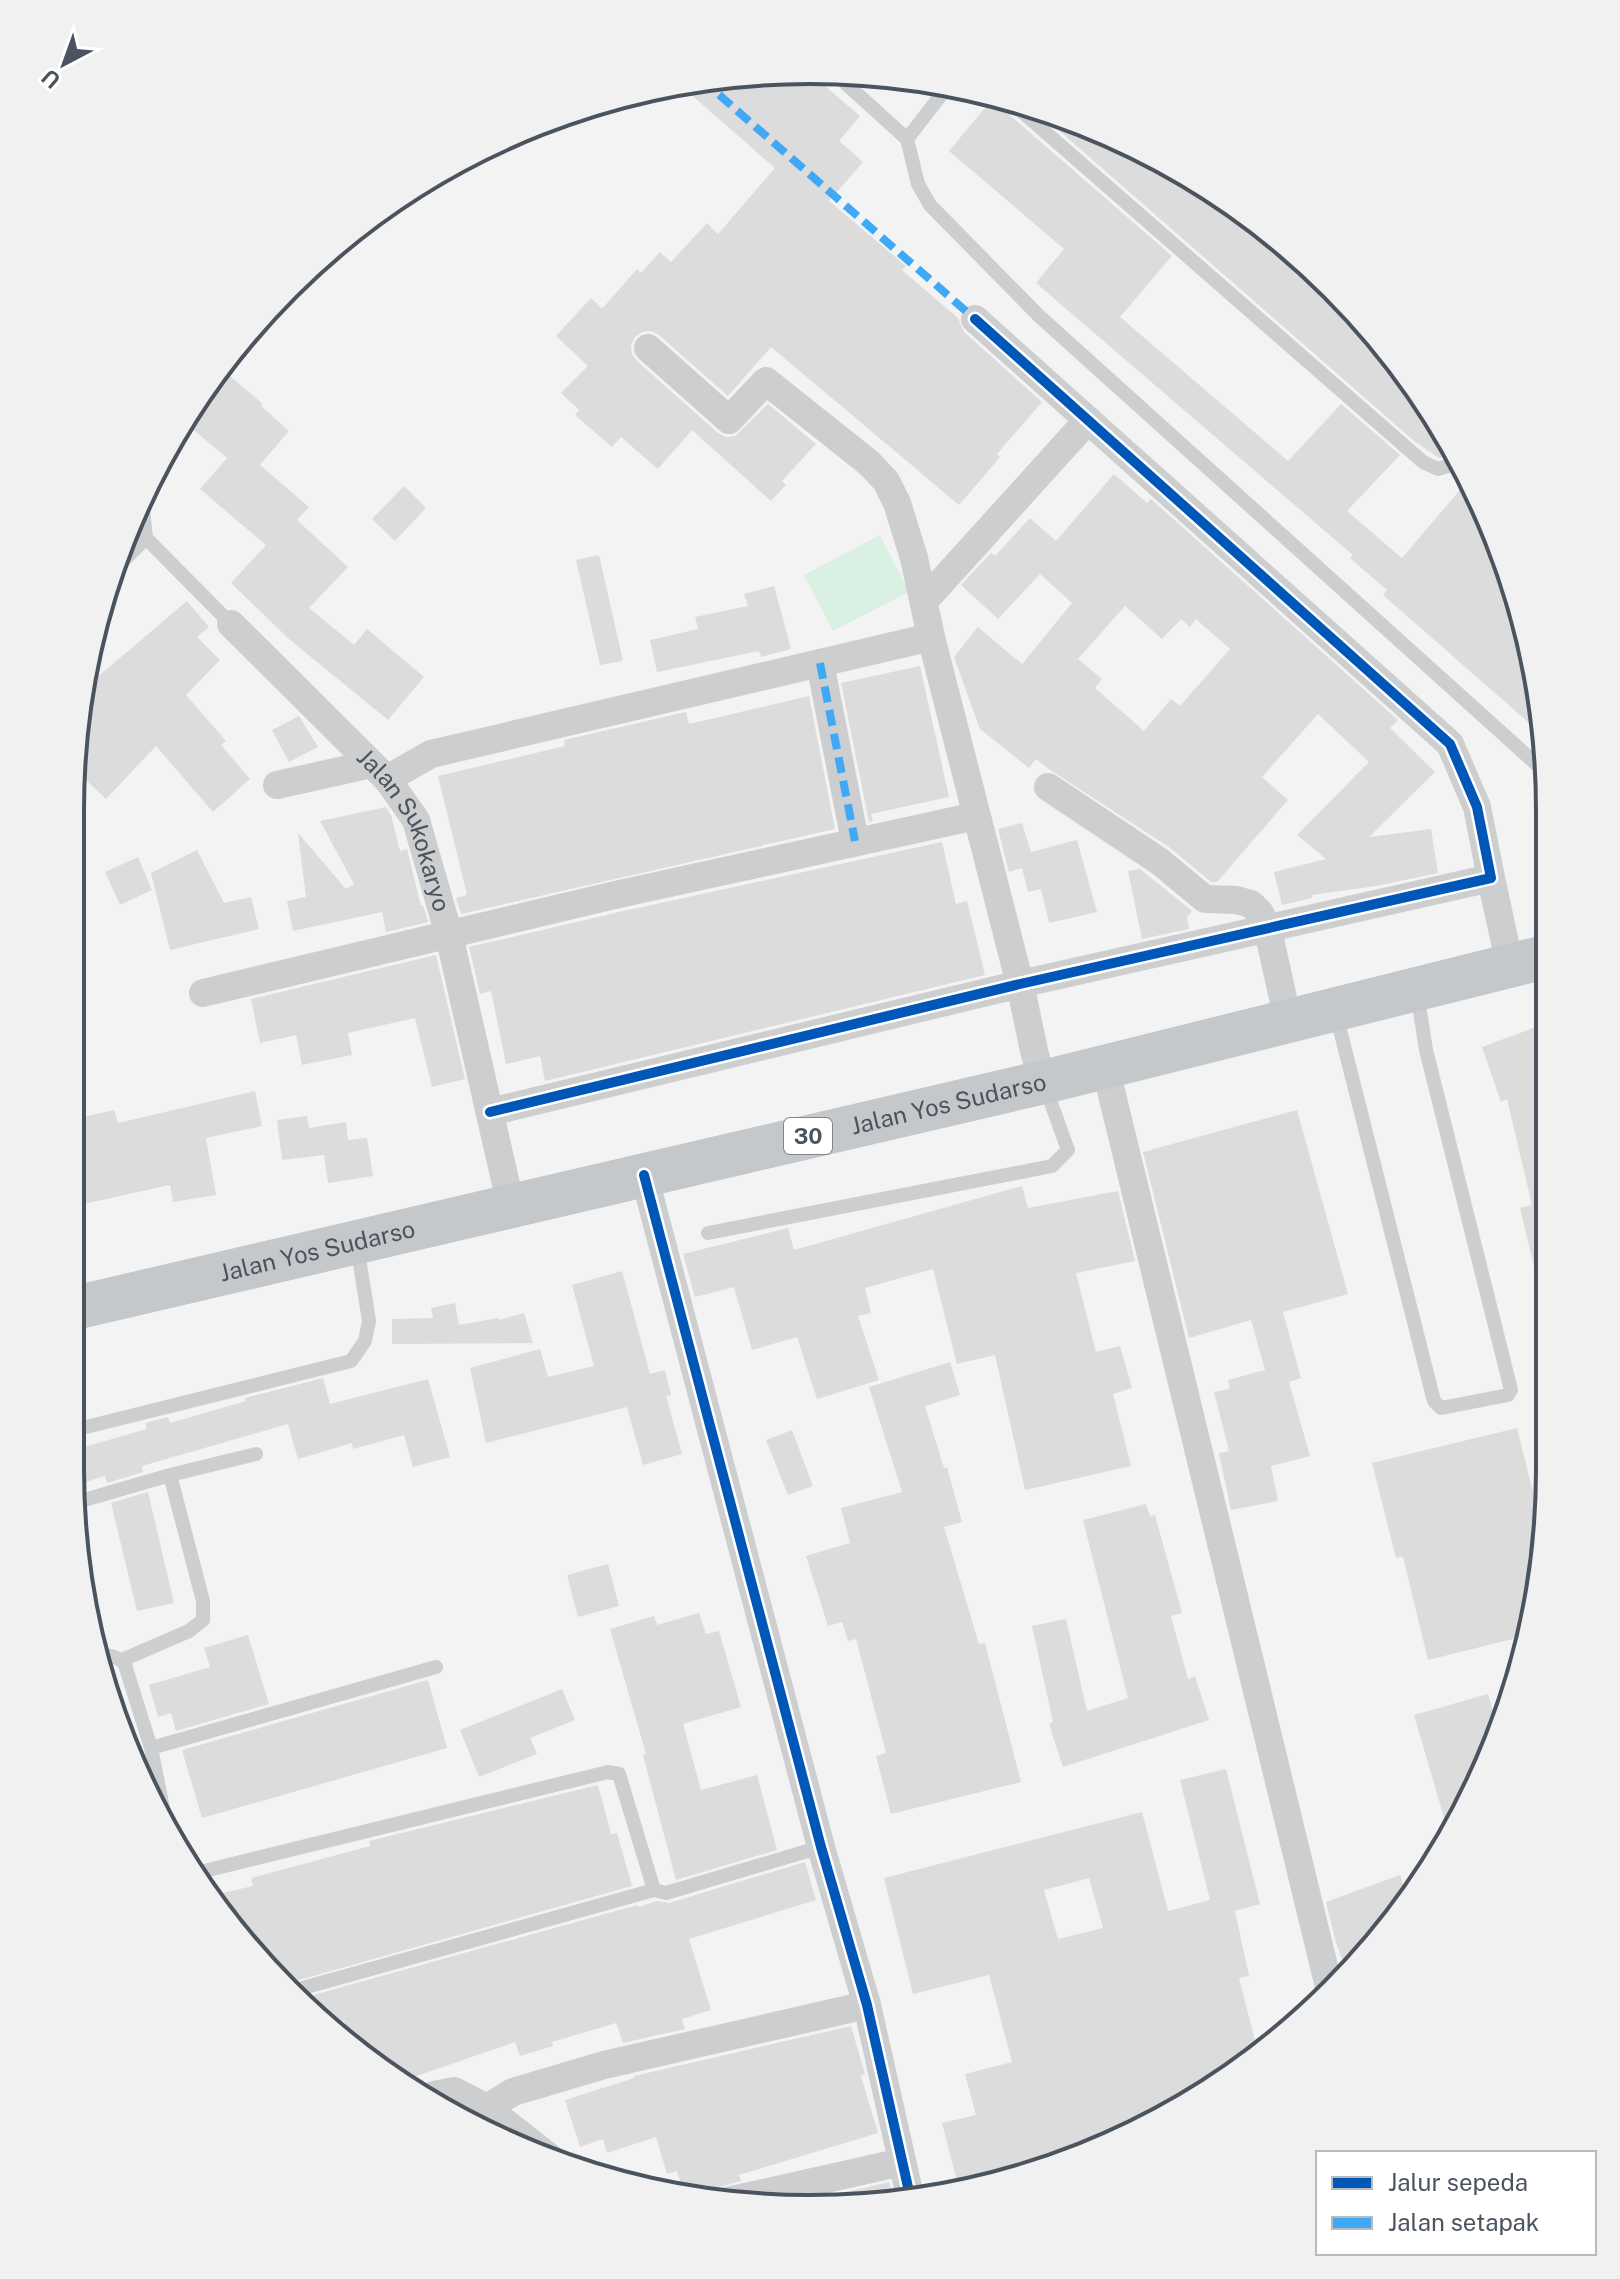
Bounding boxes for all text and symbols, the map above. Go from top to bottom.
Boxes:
north arrow [24,24,104,104]
text: U [36,64,65,94]
street label: Jalan Sukokaryo [352,742,457,915]
street label: Jalan Yos Sudarso [848,1067,1049,1140]
road number: 30 [784,1118,832,1154]
street label: Jalan Yos Sudarso [217,1214,418,1287]
legend [1316,2151,1596,2255]
text: Jalur sepeda [1388,2168,1528,2196]
text: Jalan setapak [1388,2208,1539,2236]

